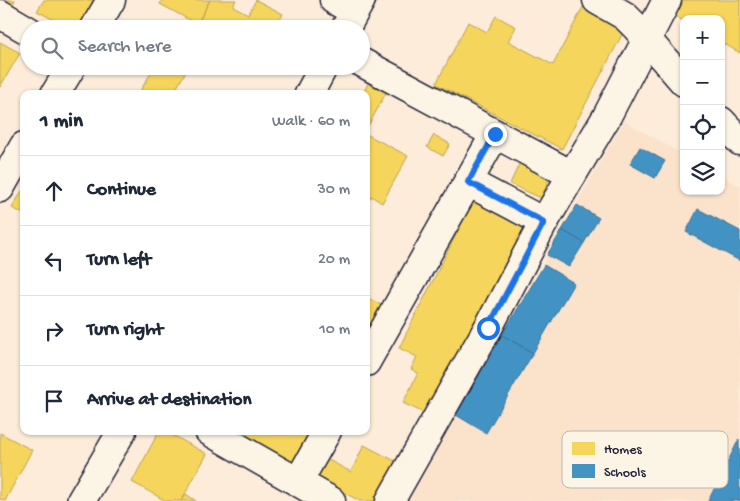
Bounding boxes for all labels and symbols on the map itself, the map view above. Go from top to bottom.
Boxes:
route end [484,123,507,146]
route start [477,317,500,340]
legend [562,431,728,488]
text: Homes [604,442,642,459]
text: Schools [604,465,646,482]

